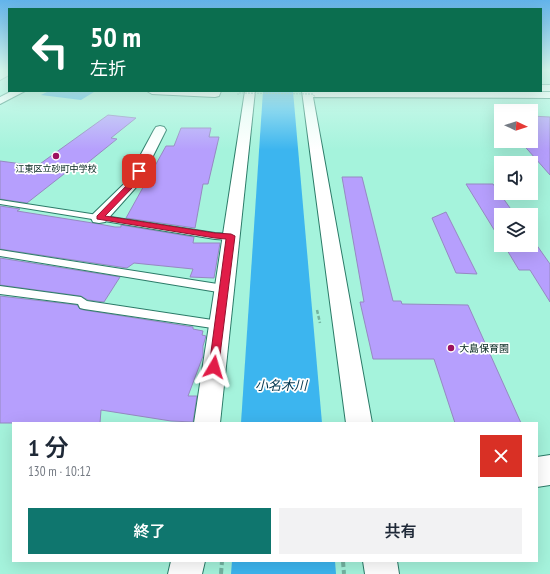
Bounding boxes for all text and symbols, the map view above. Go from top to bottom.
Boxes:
text: 50 m [90,18,141,55]
icon: left [24,24,76,76]
text: 左折 [90,57,126,80]
north arrow [494,104,538,148]
map controls [494,104,538,252]
marker: 江東区立砂町中学校 [51,151,61,161]
pin [122,154,156,188]
button: sound [494,156,538,200]
icon: arrive [128,160,150,182]
place label: 江東区立砂町中学校 [15,163,97,174]
button: layers [494,208,538,252]
place label: 大島保育園 [459,342,509,355]
marker: 大島保育園 [446,343,456,353]
position arrow [193,346,235,388]
water label: 小名木川 [255,377,309,394]
text: 1 分 [28,432,68,463]
button: close [480,435,522,477]
text: 130 m · 10:12 [28,463,91,480]
button: 終了 [28,508,271,554]
button: 共有 [279,508,522,554]

